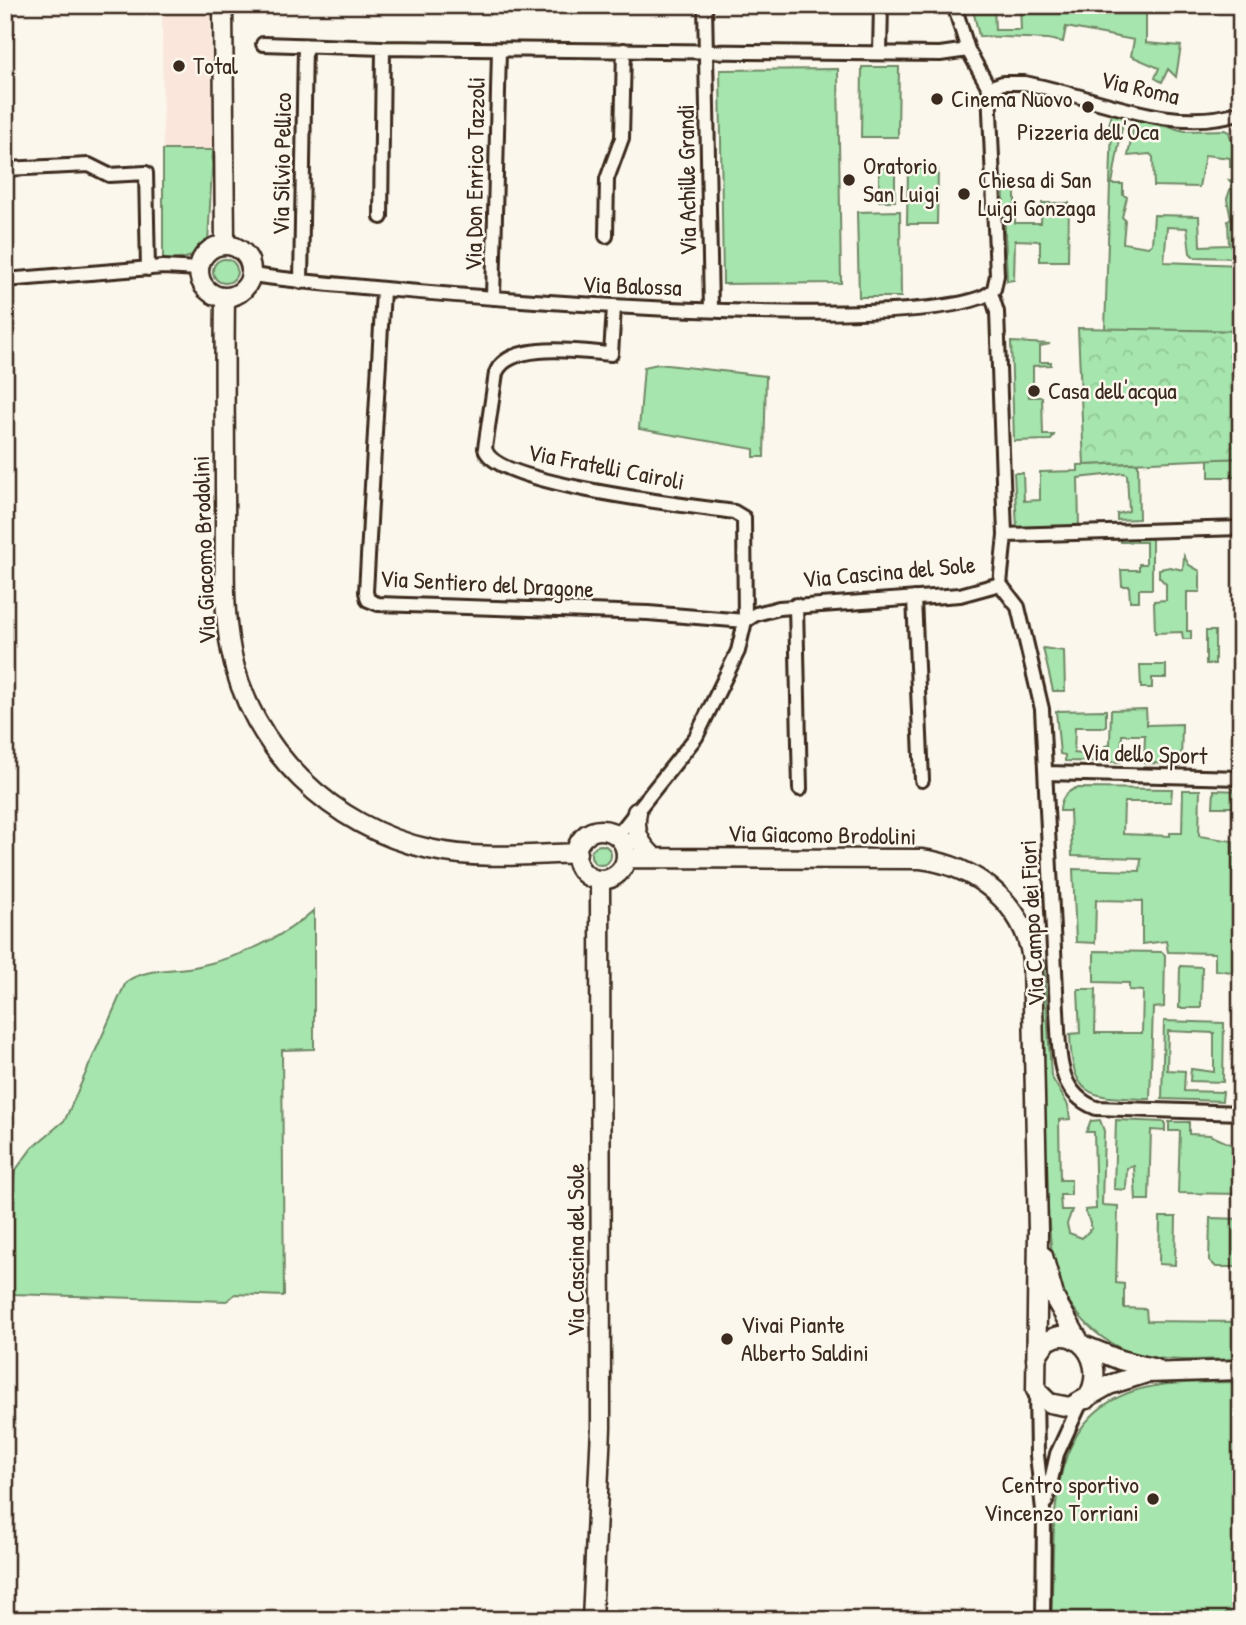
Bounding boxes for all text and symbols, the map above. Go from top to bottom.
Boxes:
place label: Total [193,49,239,81]
marker: Total [171,58,187,74]
street label: Via Roma [1098,62,1183,112]
street label: Via Don Enrico Tazzoli [456,76,492,271]
place label: Cinema Nuovo [951,82,1073,114]
marker: Cinema Nuovo [929,91,945,107]
street label: Via Silvio Pellico [264,92,298,236]
marker: Pizzeria dell'Oca [1080,99,1096,115]
street label: Via Achille Grandi [669,104,703,256]
place label: Pizzeria dell'Oca [1017,115,1159,147]
place label: Oratorio San Luigi [863,149,940,209]
place label: Chiesa di San Luigi Gonzaga [978,163,1095,223]
marker: Oratorio San Luigi [841,172,857,188]
marker: Chiesa di San Luigi Gonzaga [956,186,972,202]
street label: Via Balossa [582,267,682,303]
place label: Casa dell'acqua [1048,374,1177,406]
marker: Casa dell'acqua [1026,383,1042,399]
street label: Via Fratelli Cairoli [525,435,687,497]
street label: Via Giacomo Brodolini [184,455,222,645]
street label: Via Cascina del Sole [801,547,977,595]
street label: Via Sentiero del Dragone [379,561,595,605]
street label: Via dello Sport [1080,735,1209,771]
street label: Via Giacomo Brodolini [727,816,917,852]
street label: Via Campo dei Fiori [1011,839,1051,1007]
street label: Via Cascina del Sole [559,1163,591,1337]
place label: Vivai Piante Alberto Saldini [741,1308,869,1368]
marker: Vivai Piante Alberto Saldini [719,1331,735,1347]
place label: Centro sportivo Vincenzo Torriani [984,1468,1139,1528]
marker: Centro sportivo Vincenzo Torriani [1145,1491,1161,1507]

